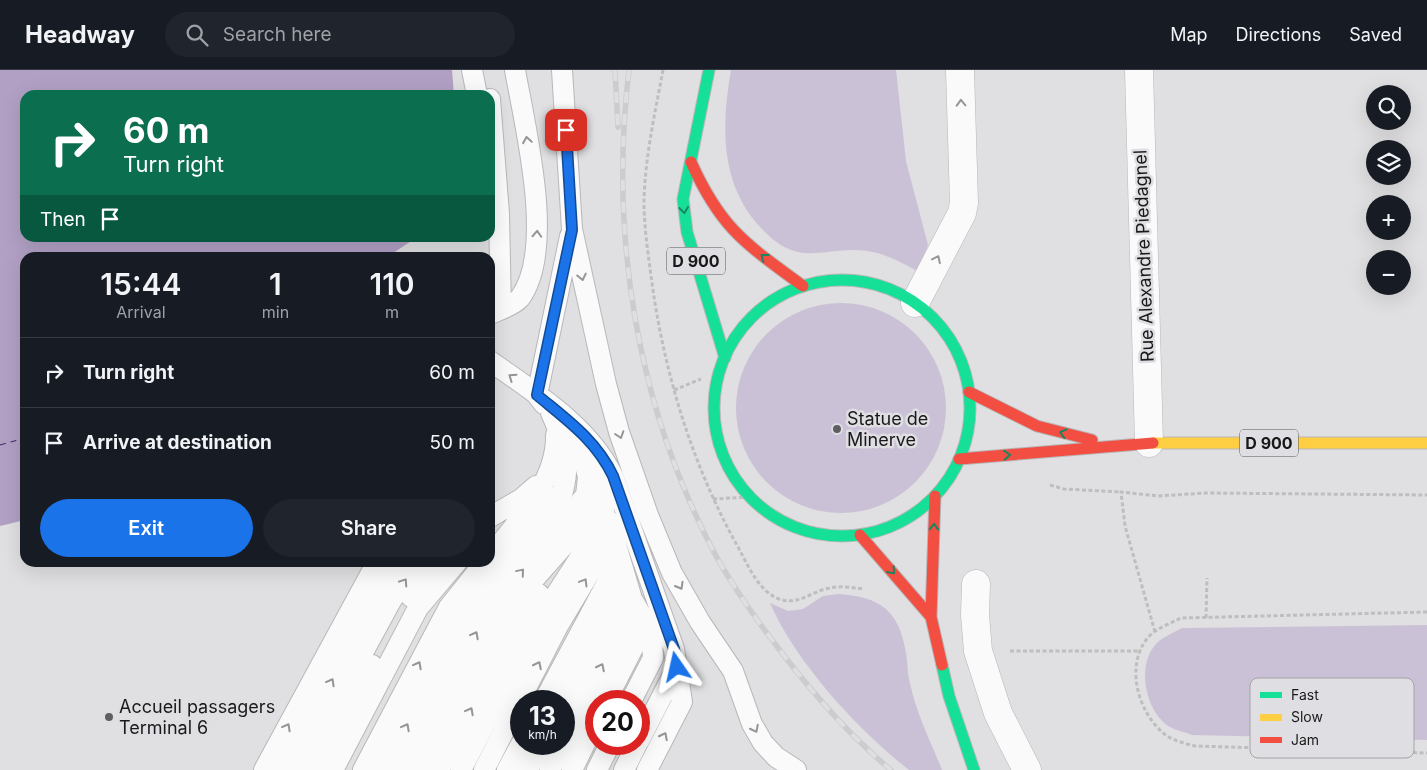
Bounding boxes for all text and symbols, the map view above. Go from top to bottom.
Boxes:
search box [165,12,515,57]
text: Headway [25,20,135,49]
icon: search [183,21,211,49]
text: Search here [223,23,331,46]
text: Map [1170,24,1208,45]
text: Directions [1236,24,1321,45]
text: Saved [1349,24,1402,45]
map controls [1366,85,1411,295]
button: search [1366,85,1411,130]
one-way arrow [956,99,966,107]
text: 60 m [123,109,210,151]
pin [545,109,587,151]
icon: right [40,110,105,175]
icon: arrive [552,116,580,144]
one-way arrow [522,135,533,143]
button: layers [1366,140,1411,185]
street label: Rue Alexandre Piedagnel [1129,150,1158,362]
text: Turn right [123,151,224,177]
button: + [1366,195,1411,240]
icon: arrive [96,205,124,233]
one-way arrow [679,206,689,214]
text: Then [40,208,86,231]
one-way arrow [531,230,542,238]
road number: D 900 [667,248,725,275]
button: − [1366,250,1411,295]
one-way arrow [761,254,770,262]
one-way arrow [930,255,941,264]
text: 15:44 [100,266,181,302]
text: 1 [269,266,282,302]
text: 110 [369,266,415,302]
one-way arrow [576,273,587,282]
text: Arrival [116,302,166,322]
text: min [262,302,289,322]
text: m [385,302,399,322]
icon: right [40,359,68,387]
text: Turn right [83,361,174,384]
text: 60 m [429,361,475,384]
one-way arrow [508,374,518,383]
place label: Statue de Minerve [847,408,928,450]
marker: Statue de Minerve [831,423,843,435]
one-way arrow [1059,428,1067,438]
icon: arrive [40,429,68,457]
road number: D 900 [1240,429,1298,456]
one-way arrow [615,430,625,439]
text: Arrive at destination [83,431,272,454]
text: 50 m [429,431,475,454]
one-way arrow [1004,449,1012,460]
button: Exit [40,499,253,557]
button: Share [263,499,475,557]
one-way arrow [929,523,939,530]
one-way arrow [887,566,896,575]
one-way arrow [515,568,524,577]
one-way arrow [398,578,407,587]
one-way arrow [578,578,588,587]
one-way arrow [674,580,684,589]
one-way arrow [469,631,479,640]
position arrow [650,640,702,692]
one-way arrow [412,661,422,670]
one-way arrow [532,661,542,670]
one-way arrow [595,664,605,673]
one-way arrow [324,678,334,687]
legend [1250,678,1414,758]
text: Fast [1291,686,1319,703]
speed limit sign: 20 [585,690,650,755]
place label: Accueil passagers Terminal 6 [119,696,275,738]
text: 13 [529,701,556,731]
one-way arrow [464,708,474,717]
text: Slow [1291,708,1323,725]
marker: Accueil passagers Terminal 6 [103,711,115,723]
one-way arrow [400,723,410,732]
one-way arrow [281,724,291,733]
one-way arrow [749,724,759,733]
text: km/h [528,727,557,742]
text: Jam [1291,731,1319,748]
one-way arrow [658,732,668,741]

